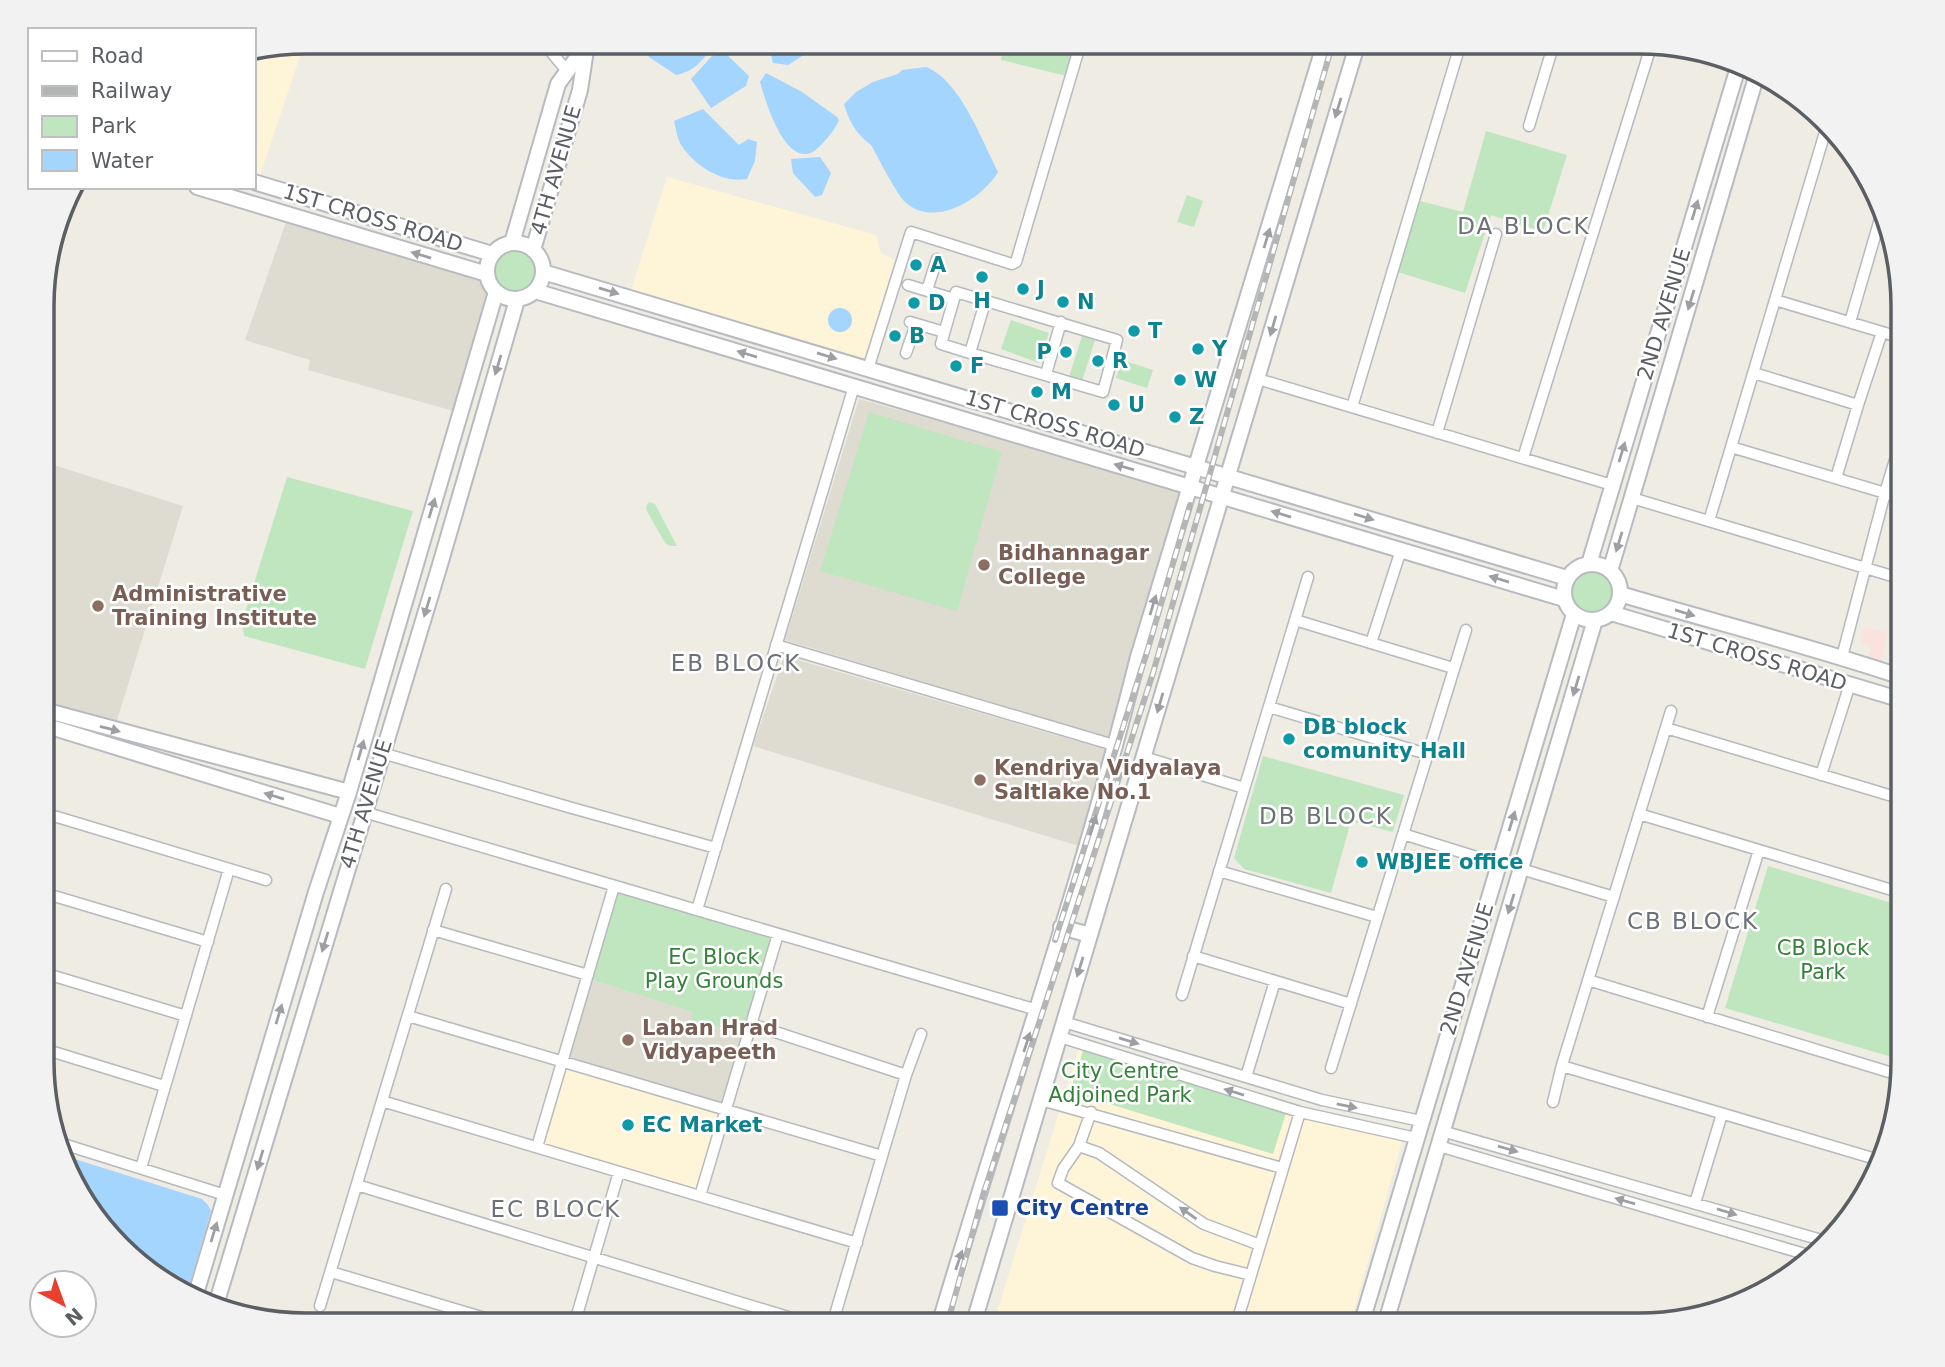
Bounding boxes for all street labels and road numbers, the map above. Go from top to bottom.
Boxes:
street label: 4TH AVENUE [526,102,586,238]
street label: 1ST CROSS ROAD [280,179,466,257]
street label: 2ND AVENUE [1633,245,1695,383]
street label: 1ST CROSS ROAD [962,385,1148,463]
street label: 1ST CROSS ROAD [1664,618,1850,696]
street label: 4TH AVENUE [335,737,397,871]
street label: 2ND AVENUE [1436,900,1498,1038]

